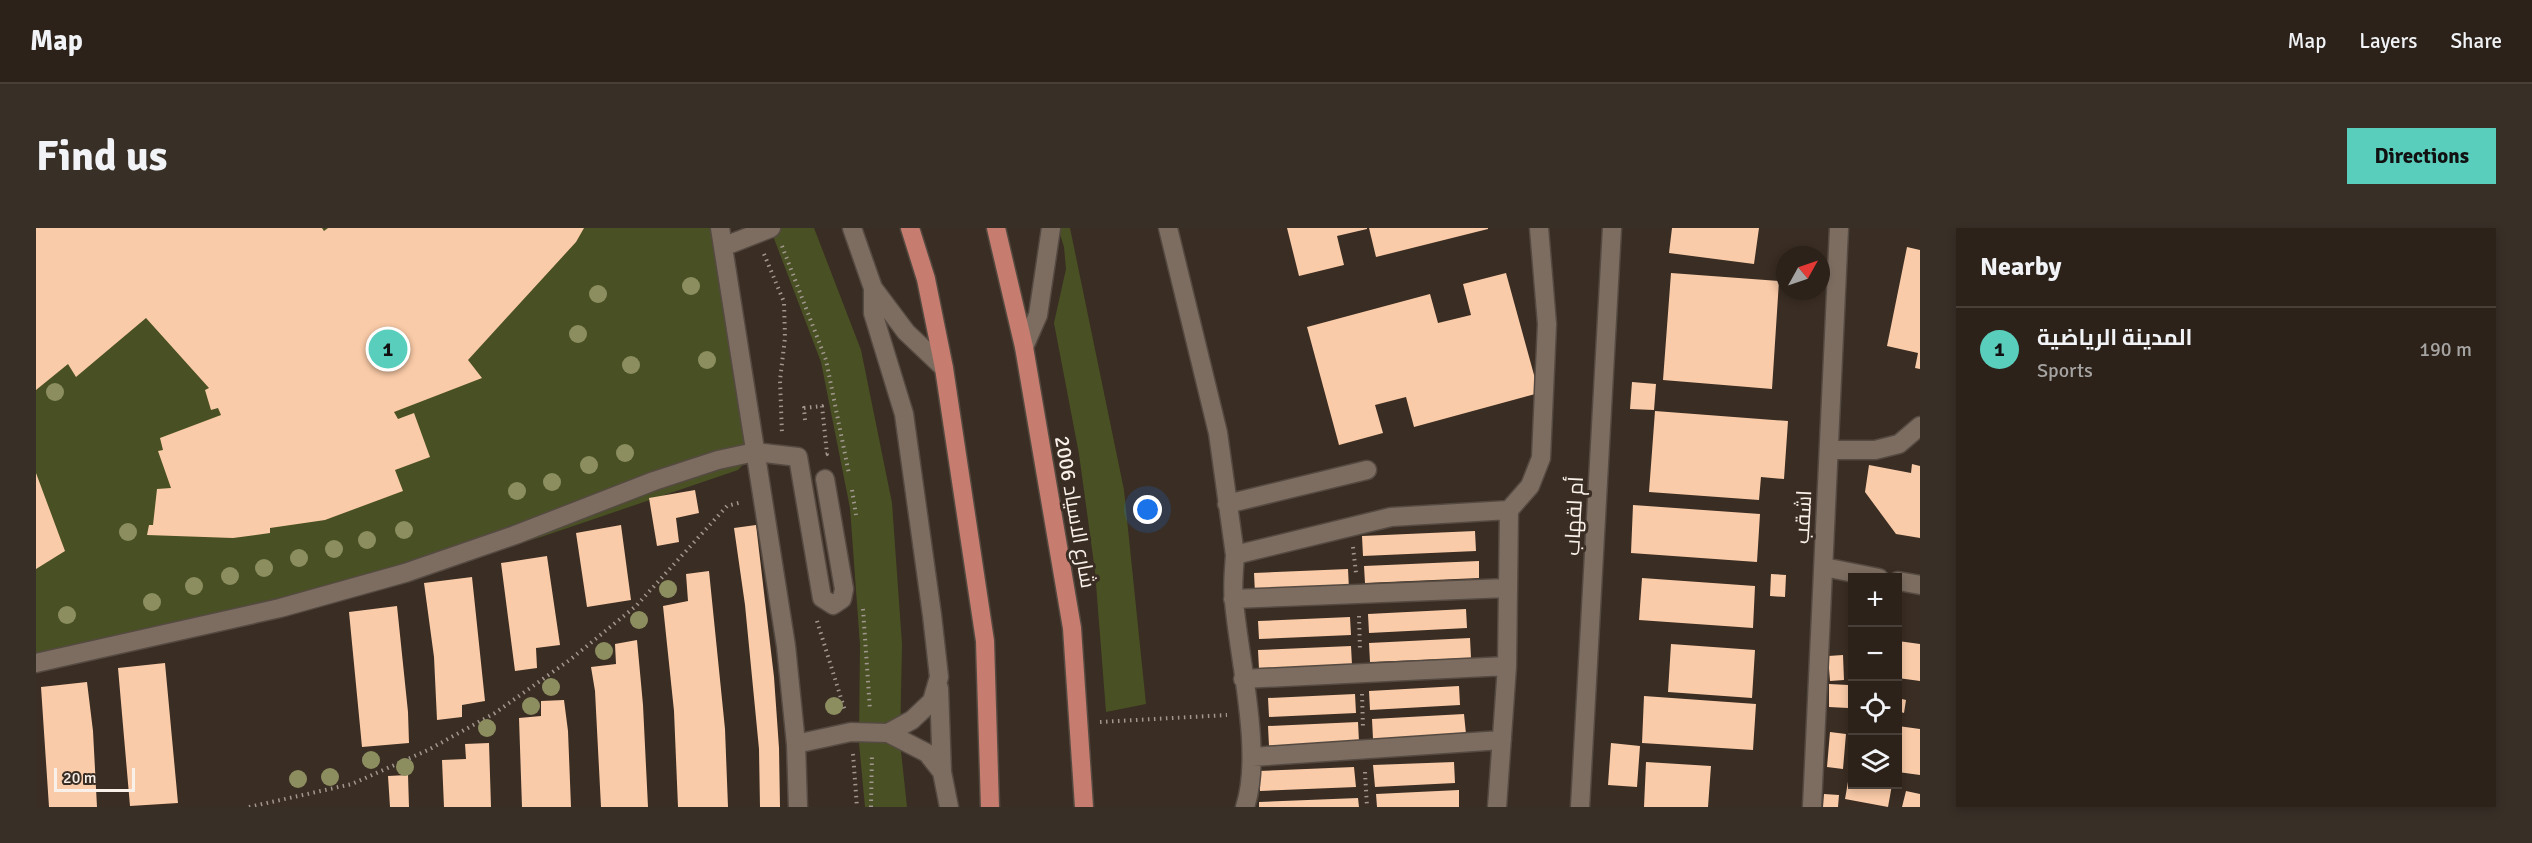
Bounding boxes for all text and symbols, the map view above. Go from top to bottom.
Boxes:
text: Map [30,24,83,58]
text: Map [2288,28,2326,54]
text: Layers [2359,28,2417,54]
text: Share [2450,28,2502,54]
button: Directions [2347,128,2496,184]
text: Find us [36,131,167,182]
north arrow [1776,246,1830,300]
text: Nearby [1980,251,2061,283]
text: المدينة الرياضية [2037,324,2192,351]
pin: 1 [368,326,408,372]
text: 1 [1994,337,2005,362]
text: 190 m [2419,337,2472,362]
text: Sports [2037,358,2093,383]
street label: شارع الاسياد 2006 [1048,434,1101,590]
street label: أم لقهاب [1559,476,1590,556]
street label: اشقب [1789,490,1817,544]
your location [1133,495,1162,524]
map controls [1848,573,1902,789]
button: + [1848,573,1902,627]
button: − [1848,627,1902,681]
button: locate [1848,681,1902,735]
button: layers [1848,735,1902,789]
scale bar [54,765,135,792]
text: 20 m [63,768,97,788]

